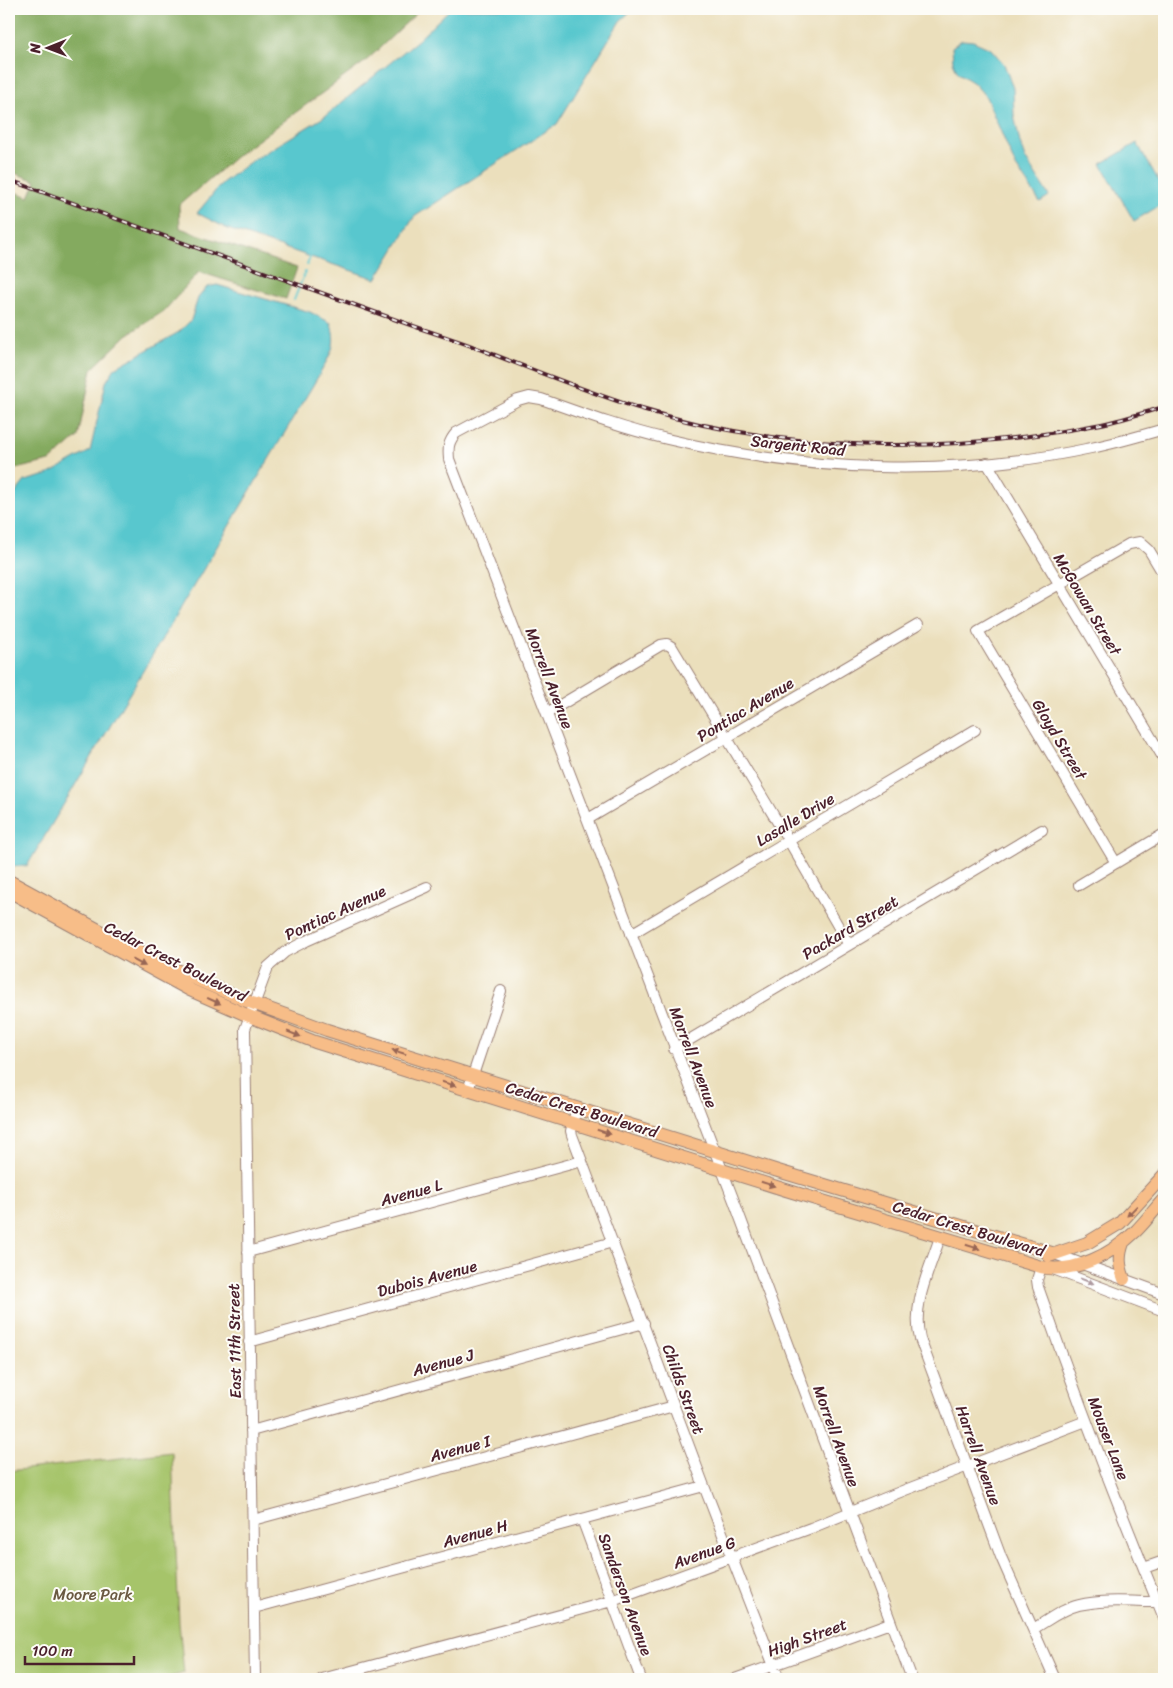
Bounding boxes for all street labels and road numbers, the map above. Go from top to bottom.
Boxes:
street label: Sargent Road [749,426,848,465]
street label: McGowan Street [1045,547,1130,662]
street label: Morrell Avenue [517,623,582,733]
street label: Pontiac Avenue [691,669,800,750]
street label: Gloyd Street [1024,693,1095,786]
street label: Lasalle Drive [750,784,840,855]
street label: Pontiac Avenue [280,876,391,949]
street label: Packard Street [796,887,904,968]
street label: Cedar Crest Boulevard [99,913,254,1011]
street label: Morrell Avenue [661,1002,726,1112]
street label: Cedar Crest Boulevard [502,1073,663,1147]
street label: Avenue L [376,1170,446,1215]
street label: Cedar Crest Boulevard [889,1192,1050,1266]
street label: Dubois Avenue [374,1251,480,1306]
street label: East 11th Street [219,1283,250,1399]
street label: Avenue J [408,1340,478,1385]
street label: Childs Street [654,1340,713,1438]
street label: Morrell Avenue [805,1381,868,1491]
street label: Mouser Lane [1079,1392,1138,1484]
street label: Harrell Avenue [947,1401,1010,1510]
street label: Avenue I [426,1426,495,1471]
street label: Avenue H [438,1511,512,1556]
street label: Avenue G [668,1528,740,1578]
street label: Sanderson Avenue [590,1529,661,1660]
street label: High Street [763,1610,851,1665]

